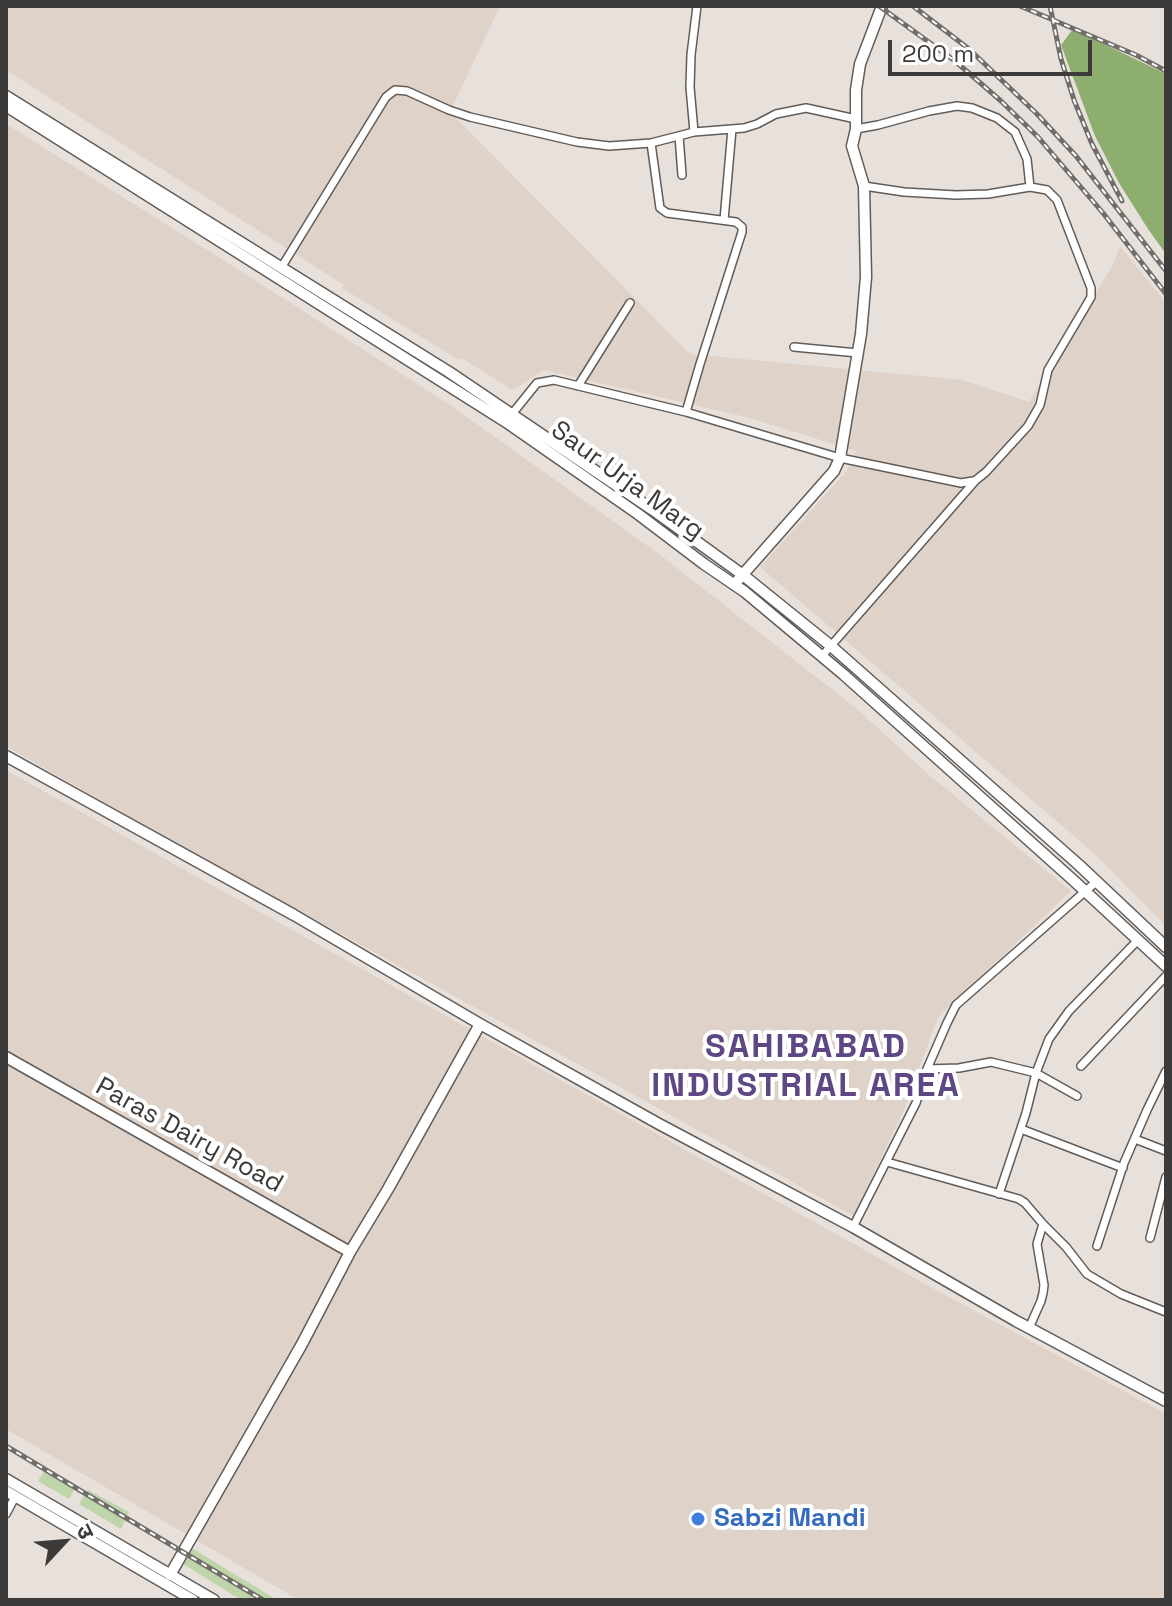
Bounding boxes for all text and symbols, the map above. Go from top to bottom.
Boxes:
scale bar [892,24,1096,74]
text: 200 m [902,38,974,69]
street label: Saur Urja Marg [544,415,710,547]
district label: SAHIBABAD INDUSTRIAL AREA [651,1028,961,1108]
street label: Paras Dairy Road [90,1072,288,1200]
north arrow [24,1502,104,1582]
place label: Sabzi Mandi [714,1503,866,1535]
marker: Sabzi Mandi [689,1510,707,1528]
text: उ [70,1520,101,1543]

